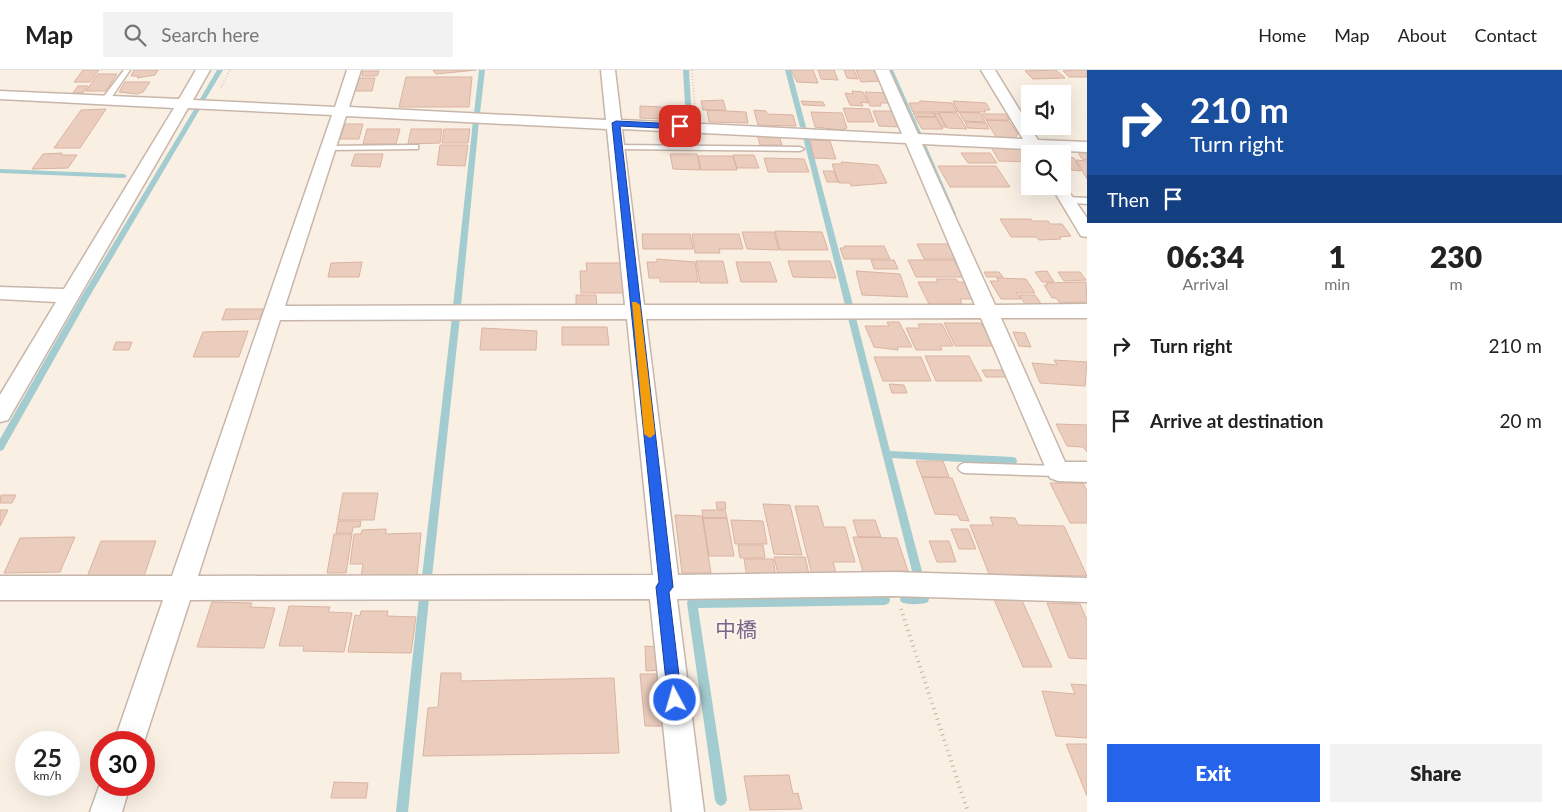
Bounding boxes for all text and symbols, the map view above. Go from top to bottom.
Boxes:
search box [103,12,453,57]
text: Map [25,20,73,49]
icon: search [121,21,149,49]
text: Search here [161,23,259,46]
text: Home [1258,24,1306,46]
text: Map [1334,24,1370,46]
text: About [1398,24,1447,46]
text: Contact [1475,24,1537,46]
map controls [1021,85,1071,195]
button: sound [1021,85,1071,135]
text: 210 m [1190,88,1289,130]
icon: right [1107,90,1172,155]
pin [659,105,701,147]
icon: arrive [666,112,694,140]
text: Turn right [1190,130,1284,157]
button: search [1021,145,1071,195]
icon: arrive [1159,185,1187,213]
text: Then [1107,188,1149,211]
text: 06:34 [1167,238,1244,274]
text: 1 [1328,238,1346,274]
text: 230 [1430,238,1482,274]
text: Arrival [1183,274,1229,293]
text: min [1324,274,1350,293]
text: m [1449,274,1463,293]
icon: right [1107,332,1135,360]
text: Turn right [1150,334,1232,357]
text: 210 m [1488,334,1542,357]
icon: arrive [1107,407,1135,435]
text: Arrive at destination [1150,409,1323,432]
text: 20 m [1499,409,1542,432]
district label: 中橋 [715,616,757,641]
position arrow [648,673,700,725]
speed limit sign: 30 [90,731,155,796]
text: 25 [33,742,62,772]
button: Exit [1107,744,1320,802]
button: Share [1330,744,1542,802]
text: km/h [33,768,62,783]

